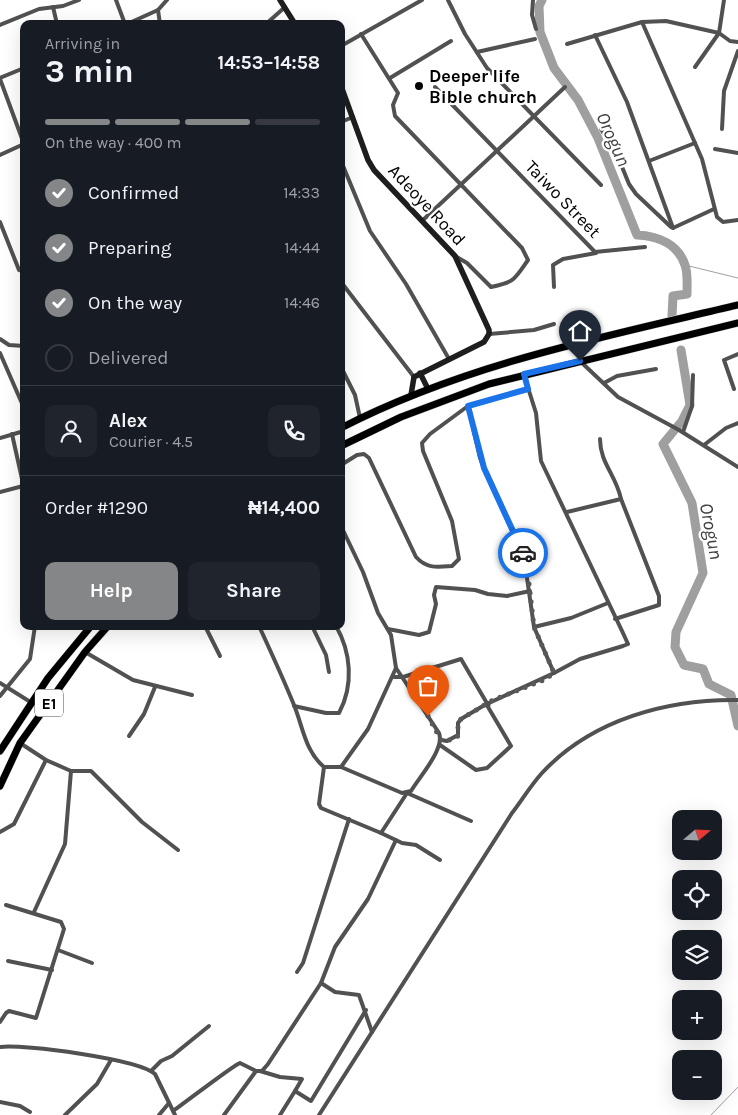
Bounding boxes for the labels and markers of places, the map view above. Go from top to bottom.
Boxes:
place label: Deeper life Bible church [429,65,537,108]
marker: Deeper life Bible church [413,80,425,92]
pin [559,310,601,361]
pin [407,665,449,716]

